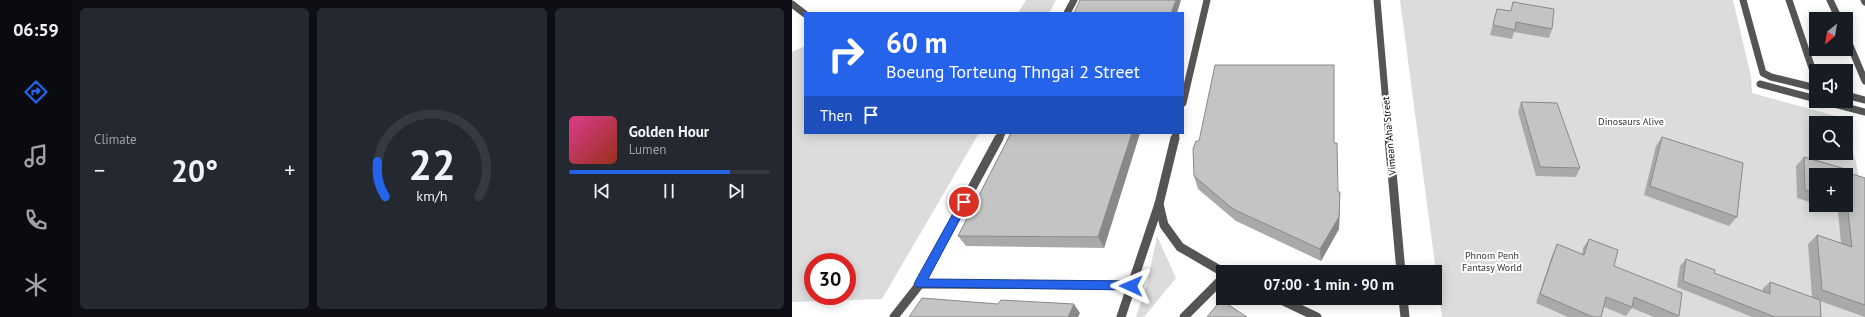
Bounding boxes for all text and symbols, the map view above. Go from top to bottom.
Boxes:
north arrow [1809,12,1853,56]
map controls [1809,12,1853,212]
text: 06:59 [13,18,59,41]
text: 60 m [886,24,947,61]
icon: right [820,28,872,80]
text: Boeung Torteung Thngai 2 Street [886,60,1140,83]
button: sound [1809,64,1853,108]
icon: directions [22,78,50,106]
street label: Vimean Aha Street [1379,96,1399,177]
icon: arrive [860,104,882,126]
text: Then [820,106,852,125]
park label: Dinosaurs Alive [1598,115,1664,128]
button: search [1809,116,1853,160]
text: Golden Hour [629,122,709,141]
text: Climate [94,131,137,148]
text: 22 [408,137,456,190]
text: Lumen [629,141,666,158]
icon: music [22,142,50,170]
text: 20° [171,151,218,190]
text: − [94,156,105,184]
text: + [284,156,295,184]
button: + [1809,168,1853,212]
icon: previous [591,180,613,202]
icon: pause [658,180,680,202]
icon: next [725,180,747,202]
text: km/h [416,185,448,204]
pin [947,185,981,219]
icon: arrive [953,191,975,213]
icon: phone [22,206,50,234]
park label: Phnom Penh Fantasy World [1462,249,1522,274]
speed limit sign: 30 [804,253,856,305]
position arrow [1110,265,1152,307]
icon: climate [22,271,50,299]
text: 07:00 · 1 min · 90 m [1264,275,1394,294]

